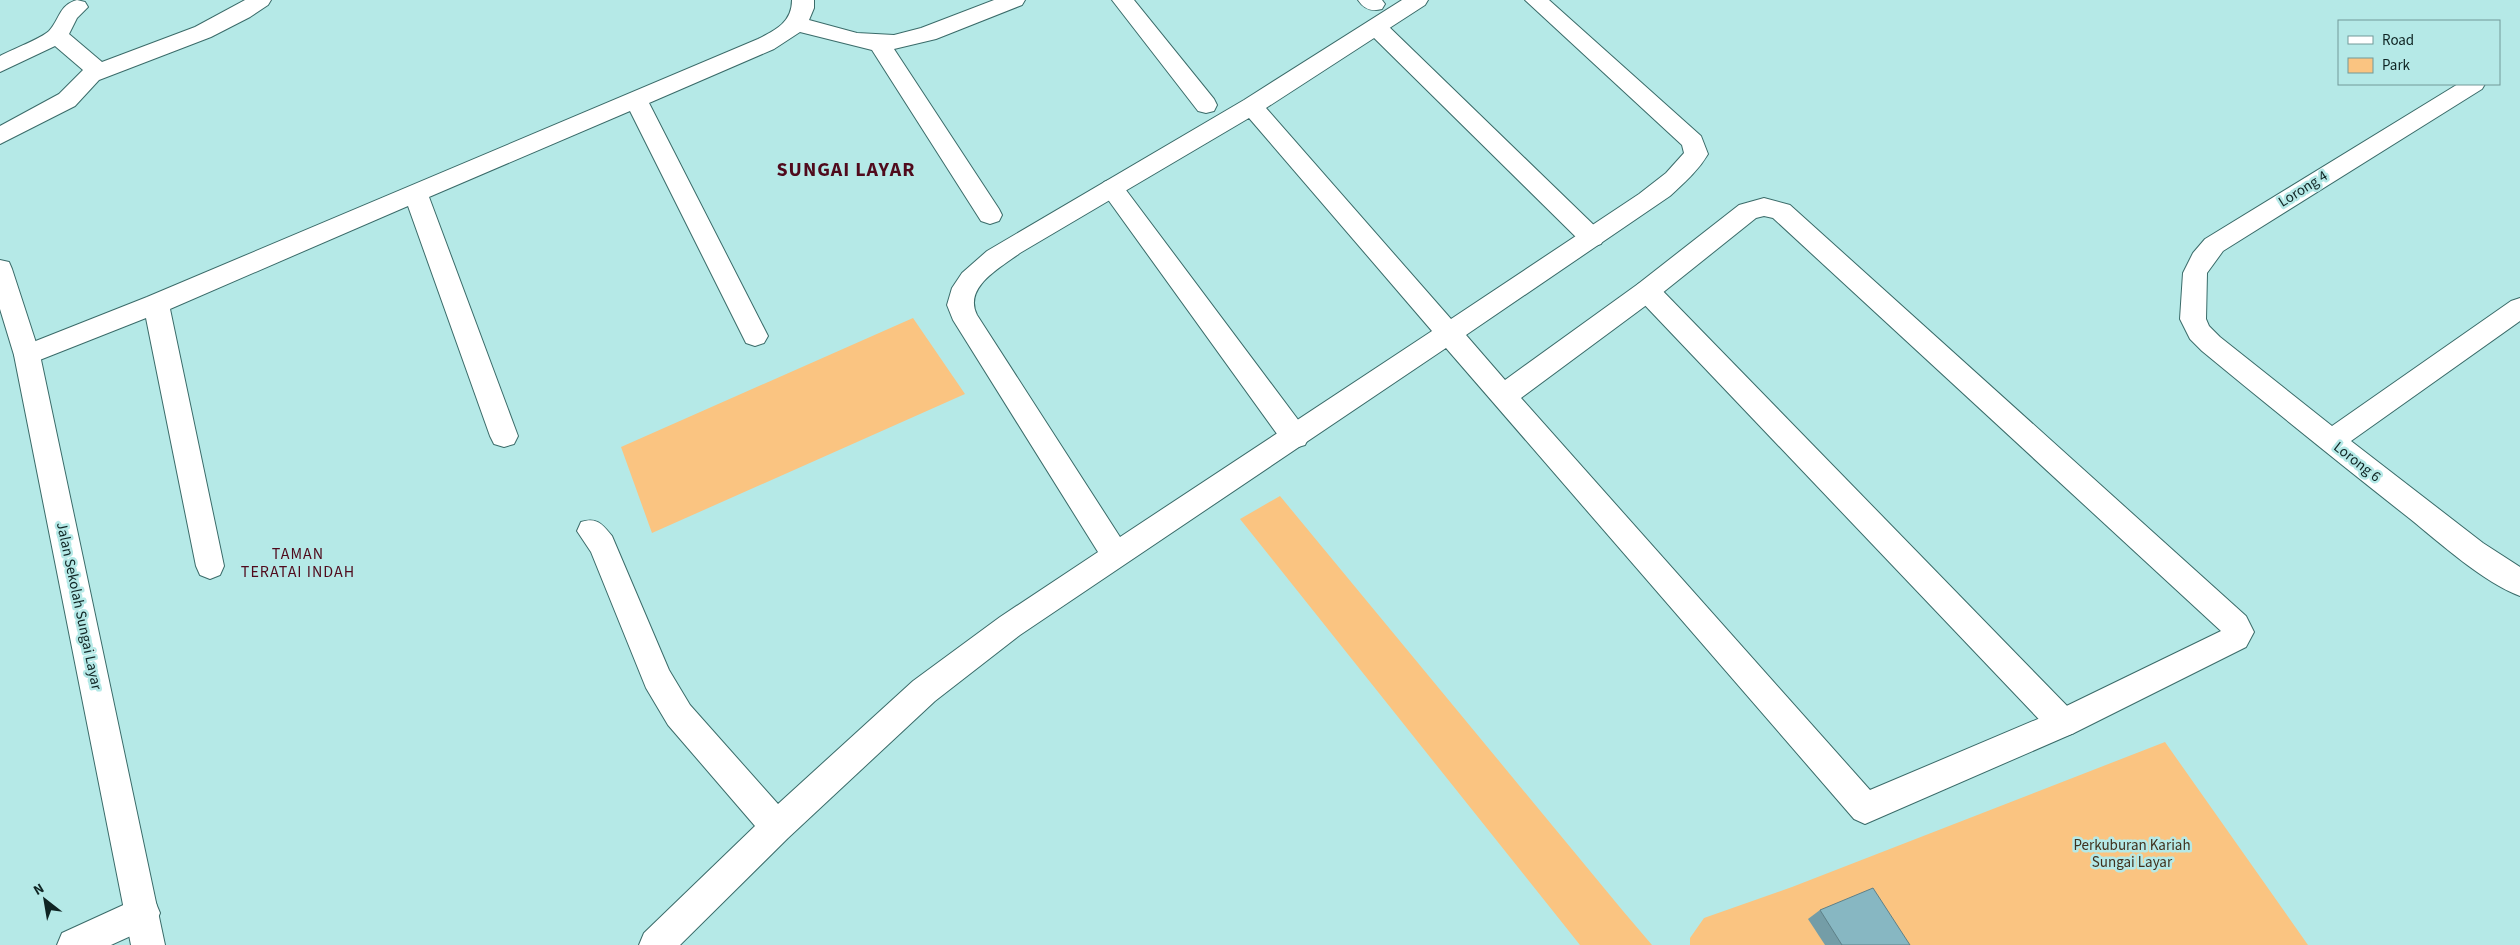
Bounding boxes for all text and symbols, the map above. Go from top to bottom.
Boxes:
legend [2338,20,2500,85]
text: Road [2382,30,2414,51]
text: Park [2382,55,2411,76]
district label: SUNGAI LAYAR [777,156,915,184]
street label: Lorong 4 [2274,165,2332,212]
street label: Lorong 6 [2329,437,2385,487]
street label: Jalan Sekolah Sungai Layar [51,520,107,693]
district label: TAMAN TERATAI INDAH [241,543,355,583]
park label: Perkuburan Kariah Sungai Layar [2073,835,2191,873]
north arrow [20,875,70,925]
text: N [30,879,48,901]

